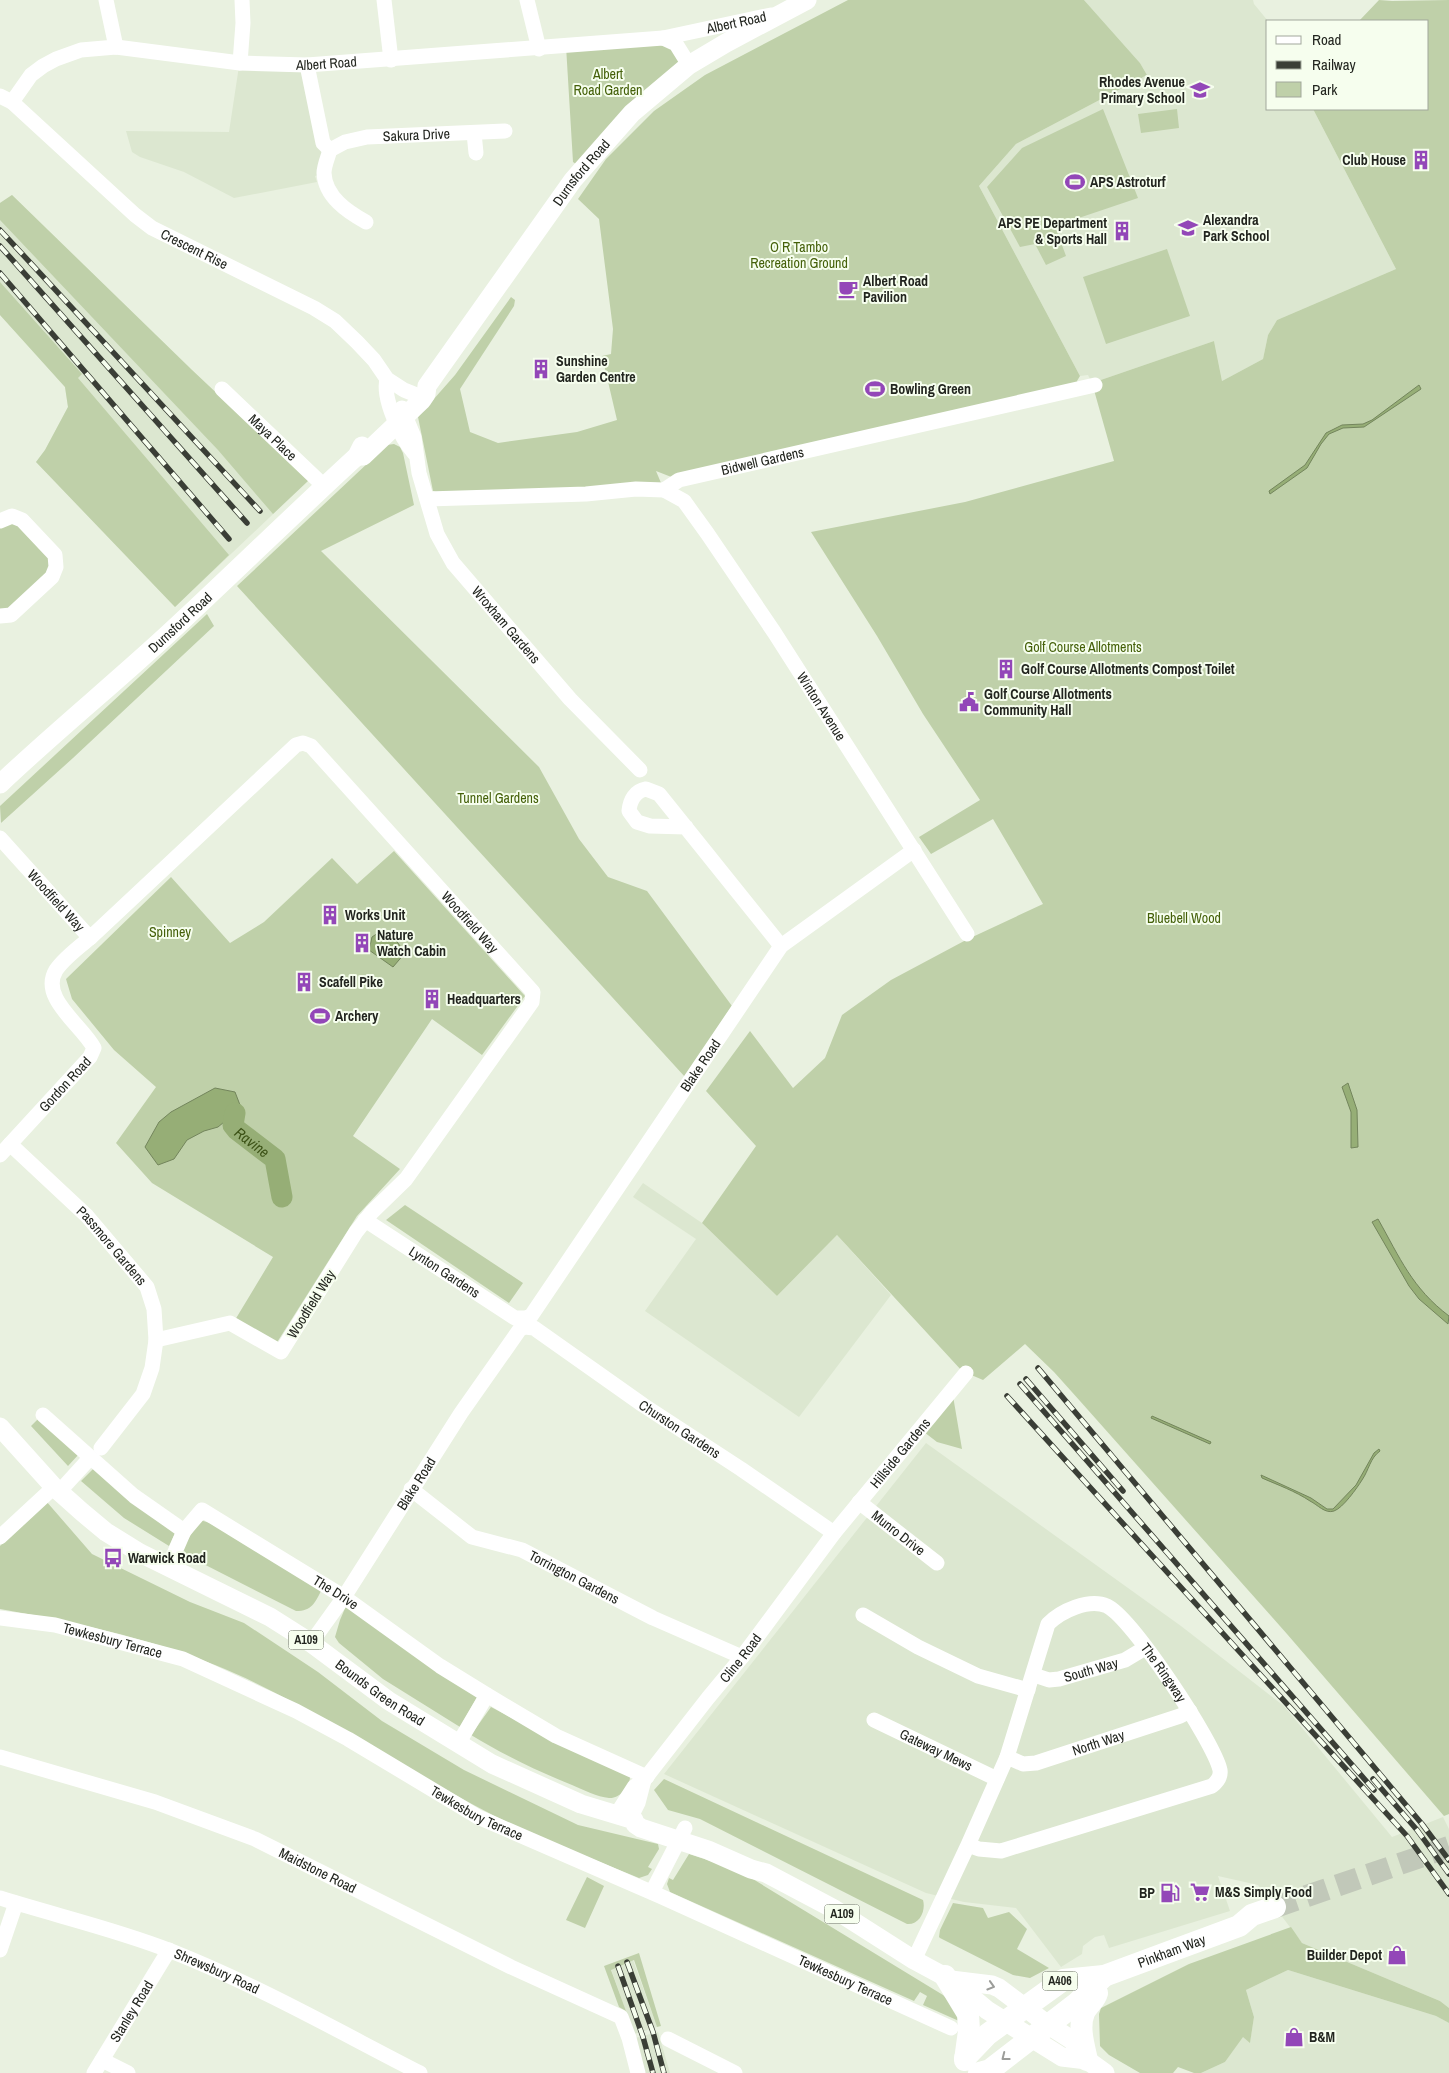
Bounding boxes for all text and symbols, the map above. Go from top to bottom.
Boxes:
street label: Albert Road [704,7,768,38]
legend [1266,20,1429,110]
text: Road [1312,29,1341,50]
street label: Albert Road [295,52,357,74]
text: Railway [1312,54,1357,75]
park label: Albert Road Garden [574,65,642,99]
place label: Rhodes Avenue Primary School [1099,73,1185,107]
school or university icon: Rhodes Avenue Primary School [1189,79,1211,101]
text: Park [1312,79,1338,100]
street label: Sakura Drive [382,124,450,145]
street label: Durnsford Road [548,135,614,209]
building icon: Club House [1410,149,1432,171]
place label: Club House [1342,151,1406,169]
sports icon: APS Astroturf [1064,171,1086,193]
place label: APS Astroturf [1090,173,1166,191]
place label: Alexandra Park School [1203,211,1269,245]
place label: APS PE Department & Sports Hall [998,214,1107,248]
school or university icon: Alexandra Park School [1177,217,1199,239]
building icon: APS PE Department & Sports Hall [1111,220,1133,242]
street label: Crescent Rise [158,225,231,273]
park label: O R Tambo Recreation Ground [750,238,848,272]
place label: Albert Road Pavilion [863,272,928,306]
cafe icon: Albert Road Pavilion [837,278,859,300]
place label: Sunshine Garden Centre [556,352,636,386]
building icon: Sunshine Garden Centre [530,358,552,380]
sports icon: Bowling Green [864,378,886,400]
place label: Bowling Green [890,380,971,398]
street label: Maya Place [245,410,301,464]
street label: Bidwell Gardens [719,443,806,479]
street label: Wroxham Gardens [468,582,545,667]
street label: Durnsford Road [144,588,216,657]
park label: Golf Course Allotments [1024,638,1142,656]
building icon: Golf Course Allotments Compost Toilet [995,658,1017,680]
place label: Golf Course Allotments Compost Toilet [1021,660,1235,678]
street label: Winton Avenue [793,669,850,744]
place label: Golf Course Allotments Community Hall [984,685,1112,719]
public building icon: Golf Course Allotments Community Hall [958,691,980,713]
park label: Tunnel Gardens [457,789,539,807]
street label: Woodfield Way [24,866,89,935]
street label: Woodfield Way [437,887,503,957]
building icon: Works Unit [319,904,341,926]
place label: Works Unit [345,906,406,924]
park label: Bluebell Wood [1147,909,1221,927]
park label: Spinney [149,923,191,941]
place label: Nature Watch Cabin [377,926,446,960]
building icon: Nature Watch Cabin [351,932,373,954]
building icon: Scafell Pike [293,971,315,993]
place label: Scafell Pike [319,973,383,991]
building icon: Headquarters [421,988,443,1010]
place label: Headquarters [447,990,521,1008]
sports icon: Archery [309,1005,331,1027]
place label: Archery [335,1007,379,1025]
street label: Blake Road [676,1036,724,1095]
street label: Gordon Road [35,1053,95,1116]
water label: Ravine [231,1122,274,1162]
street label: Passmore Gardens [73,1202,151,1289]
street label: Lynton Gardens [406,1242,484,1302]
street label: Woodfield Way [283,1266,339,1342]
street label: Churston Gardens [635,1396,724,1462]
street label: Hillside Gardens [866,1414,934,1492]
street label: Blake Road [393,1454,440,1514]
street label: Munro Drive [868,1506,929,1559]
street label: Torrington Gardens [526,1546,622,1608]
bus stop icon: Warwick Road [102,1547,124,1569]
place label: Warwick Road [128,1549,206,1567]
street label: The Drive [310,1571,362,1613]
street label: Tewkesbury Terrace [61,1618,164,1662]
road number: A109 [288,1630,324,1650]
street label: Cline Road [716,1630,765,1686]
street label: The Ringway [1137,1639,1191,1706]
street label: South Way [1062,1653,1120,1686]
street label: Bounds Green Road [332,1655,428,1730]
street label: Gateway Mews [897,1725,976,1775]
street label: North Way [1070,1726,1127,1760]
street label: Tewkesbury Terrace [427,1782,526,1844]
street label: Maidstone Road [276,1843,359,1897]
supermarket icon: M&S Simply Food [1189,1881,1211,1903]
fuel station icon: BP [1159,1882,1181,1904]
place label: M&S Simply Food [1215,1883,1312,1901]
place label: BP [1139,1884,1155,1902]
road number: A109 [824,1905,860,1924]
street label: Pinkham Way [1135,1930,1208,1972]
street label: Shrewsbury Road [172,1944,262,1998]
shop icon: Builder Depot [1386,1944,1408,1966]
place label: Builder Depot [1307,1946,1382,1964]
street label: Tewkesbury Terrace [795,1951,896,2009]
road number: A406 [1042,1972,1078,1990]
street label: Stanley Road [106,1977,157,2046]
one-way arrow [986,1980,994,1990]
shop icon: B&M [1283,2026,1305,2048]
place label: B&M [1309,2028,1335,2046]
one-way arrow [1002,2051,1011,2059]

